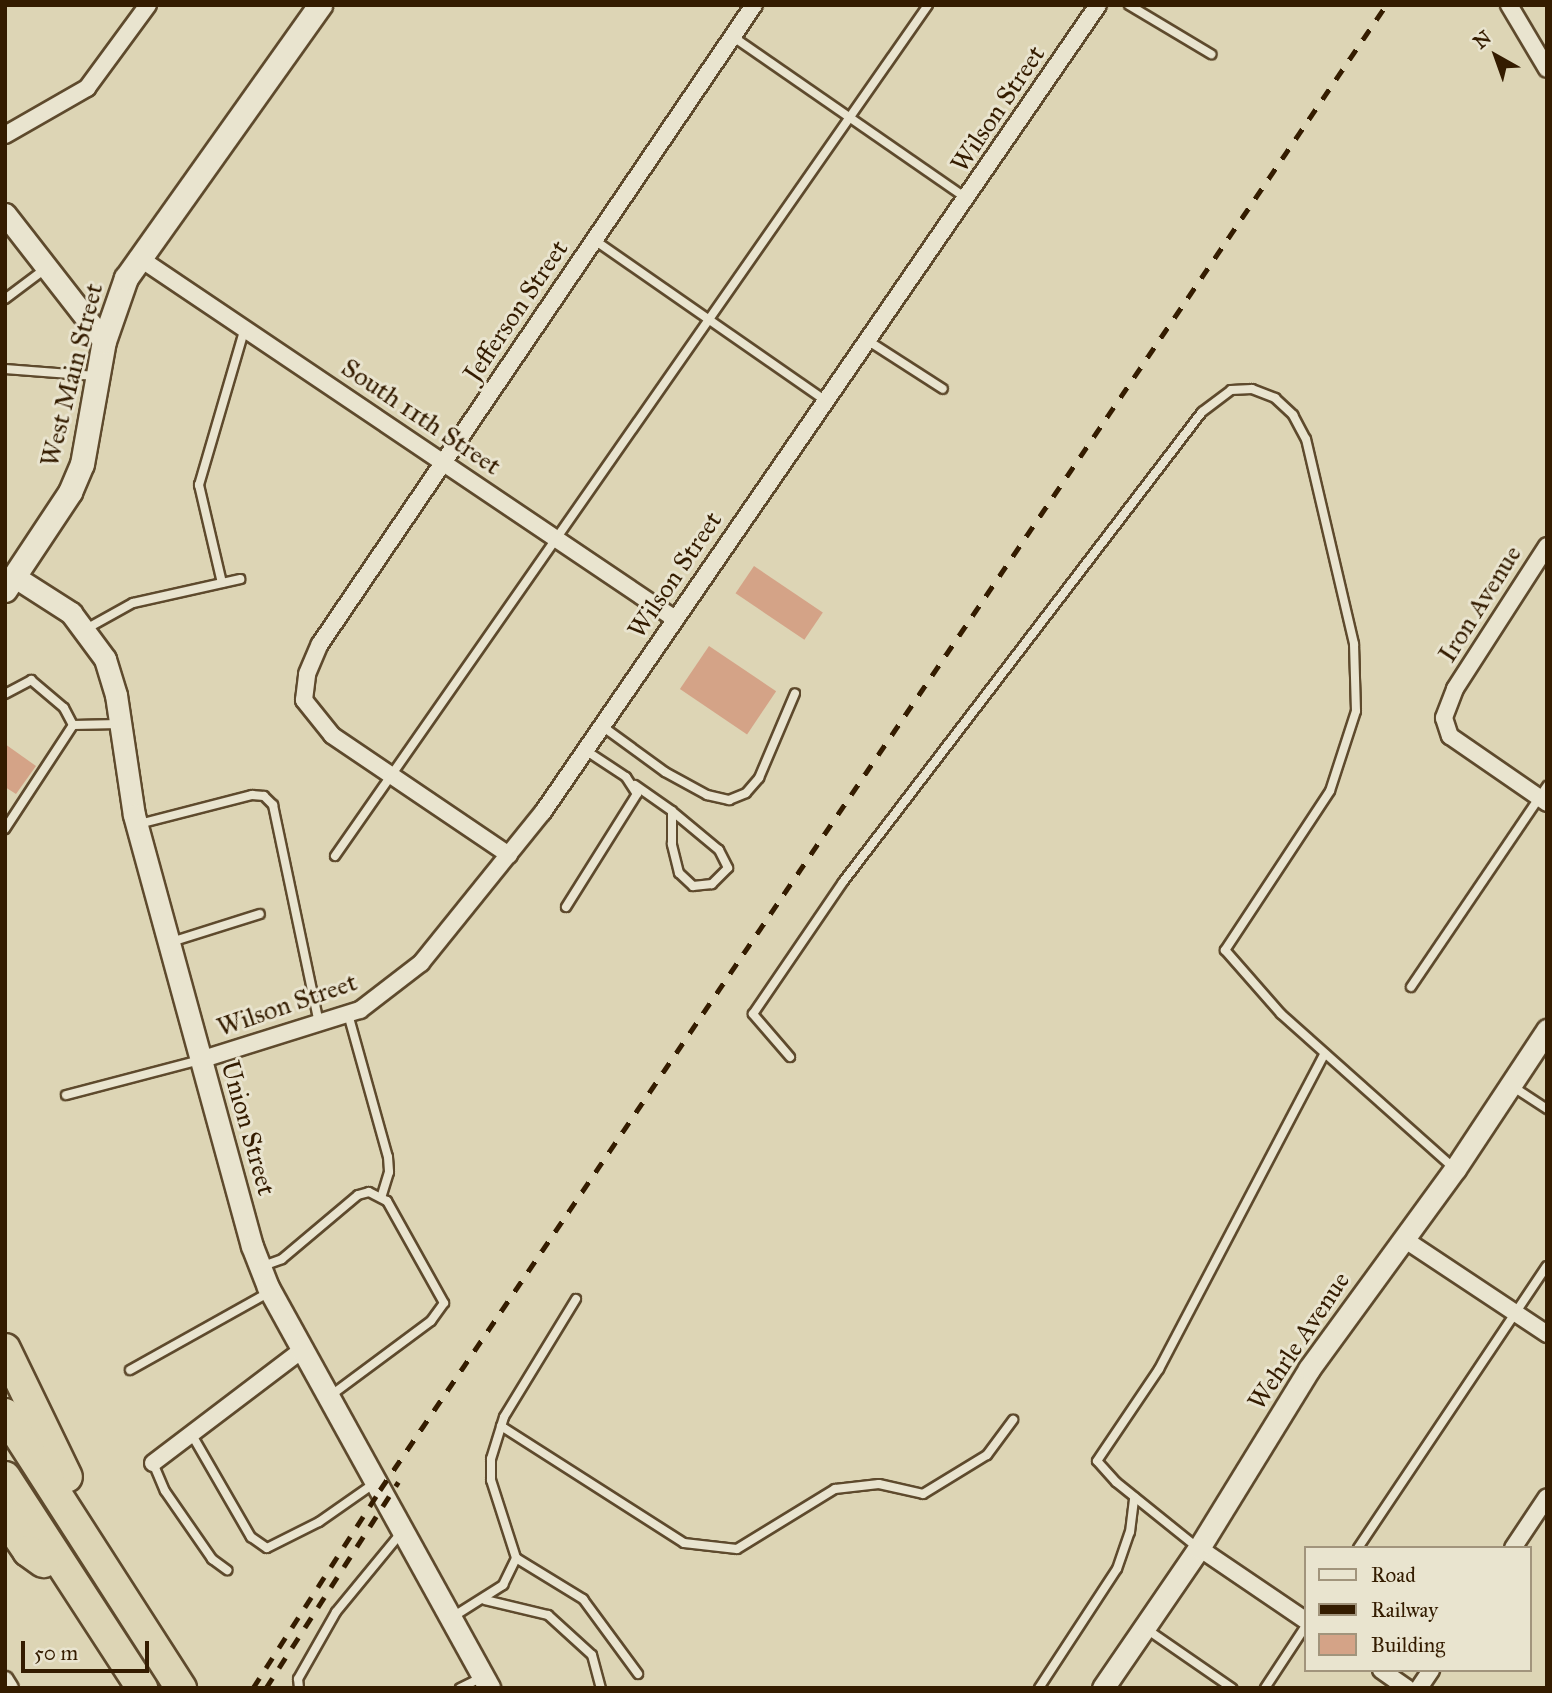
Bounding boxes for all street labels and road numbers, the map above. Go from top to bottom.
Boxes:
street label: Wilson Street [944,40,1052,178]
street label: Jefferson Street [457,234,575,388]
street label: West Main Street [34,280,110,470]
street label: South 11th Street [335,352,507,482]
street label: Wilson Street [621,506,729,644]
street label: Iron Avenue [1432,540,1528,668]
street label: Wilson Street [213,966,361,1044]
street label: Union Street [214,1057,282,1199]
street label: Wehrle Avenue [1241,1266,1357,1416]

